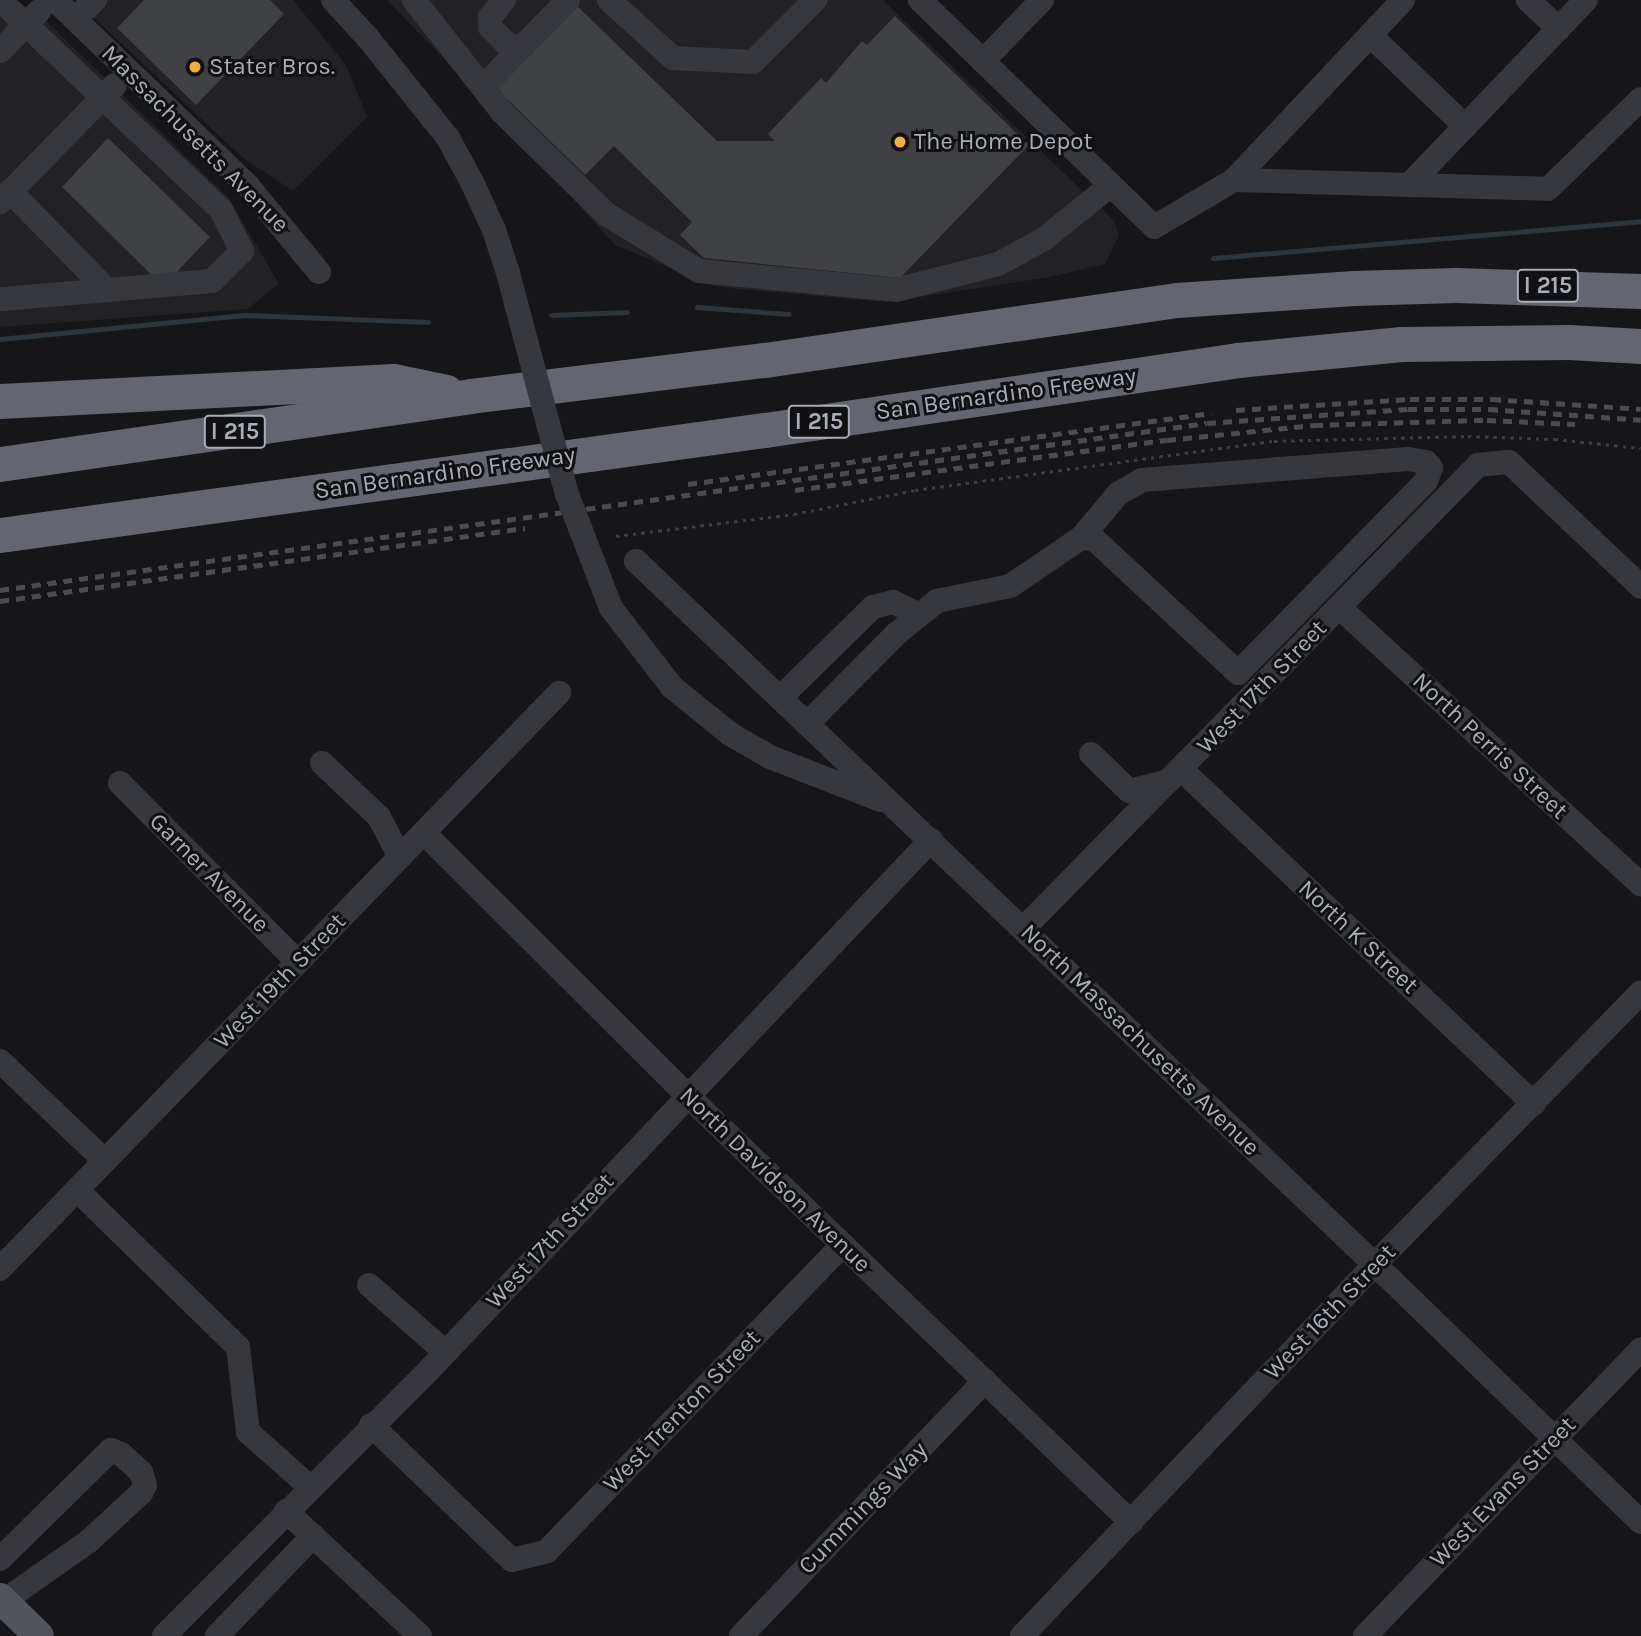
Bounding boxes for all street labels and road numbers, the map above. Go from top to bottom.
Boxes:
street label: Massachusetts Avenue [95,39,295,239]
road number: I 215 [1516,266,1580,306]
street label: San Bernardino Freeway [874,361,1138,427]
road number: I 215 [788,402,850,442]
road number: I 215 [204,412,266,452]
street label: San Bernardino Freeway [313,440,577,506]
street label: West 17th Street [1191,614,1333,760]
street label: North Perris Street [1406,667,1574,825]
street label: Garner Avenue [143,807,275,939]
street label: North K Street [1292,874,1424,1000]
street label: West 19th Street [208,907,352,1055]
street label: North Massachusetts Avenue [1015,918,1265,1162]
street label: North Davidson Avenue [673,1081,877,1279]
street label: West 17th Street [480,1167,620,1315]
street label: West 16th Street [1258,1238,1402,1386]
street label: West Trenton Street [597,1324,767,1498]
street label: West Evans Street [1424,1411,1582,1573]
street label: Cummings Way [793,1436,933,1580]

